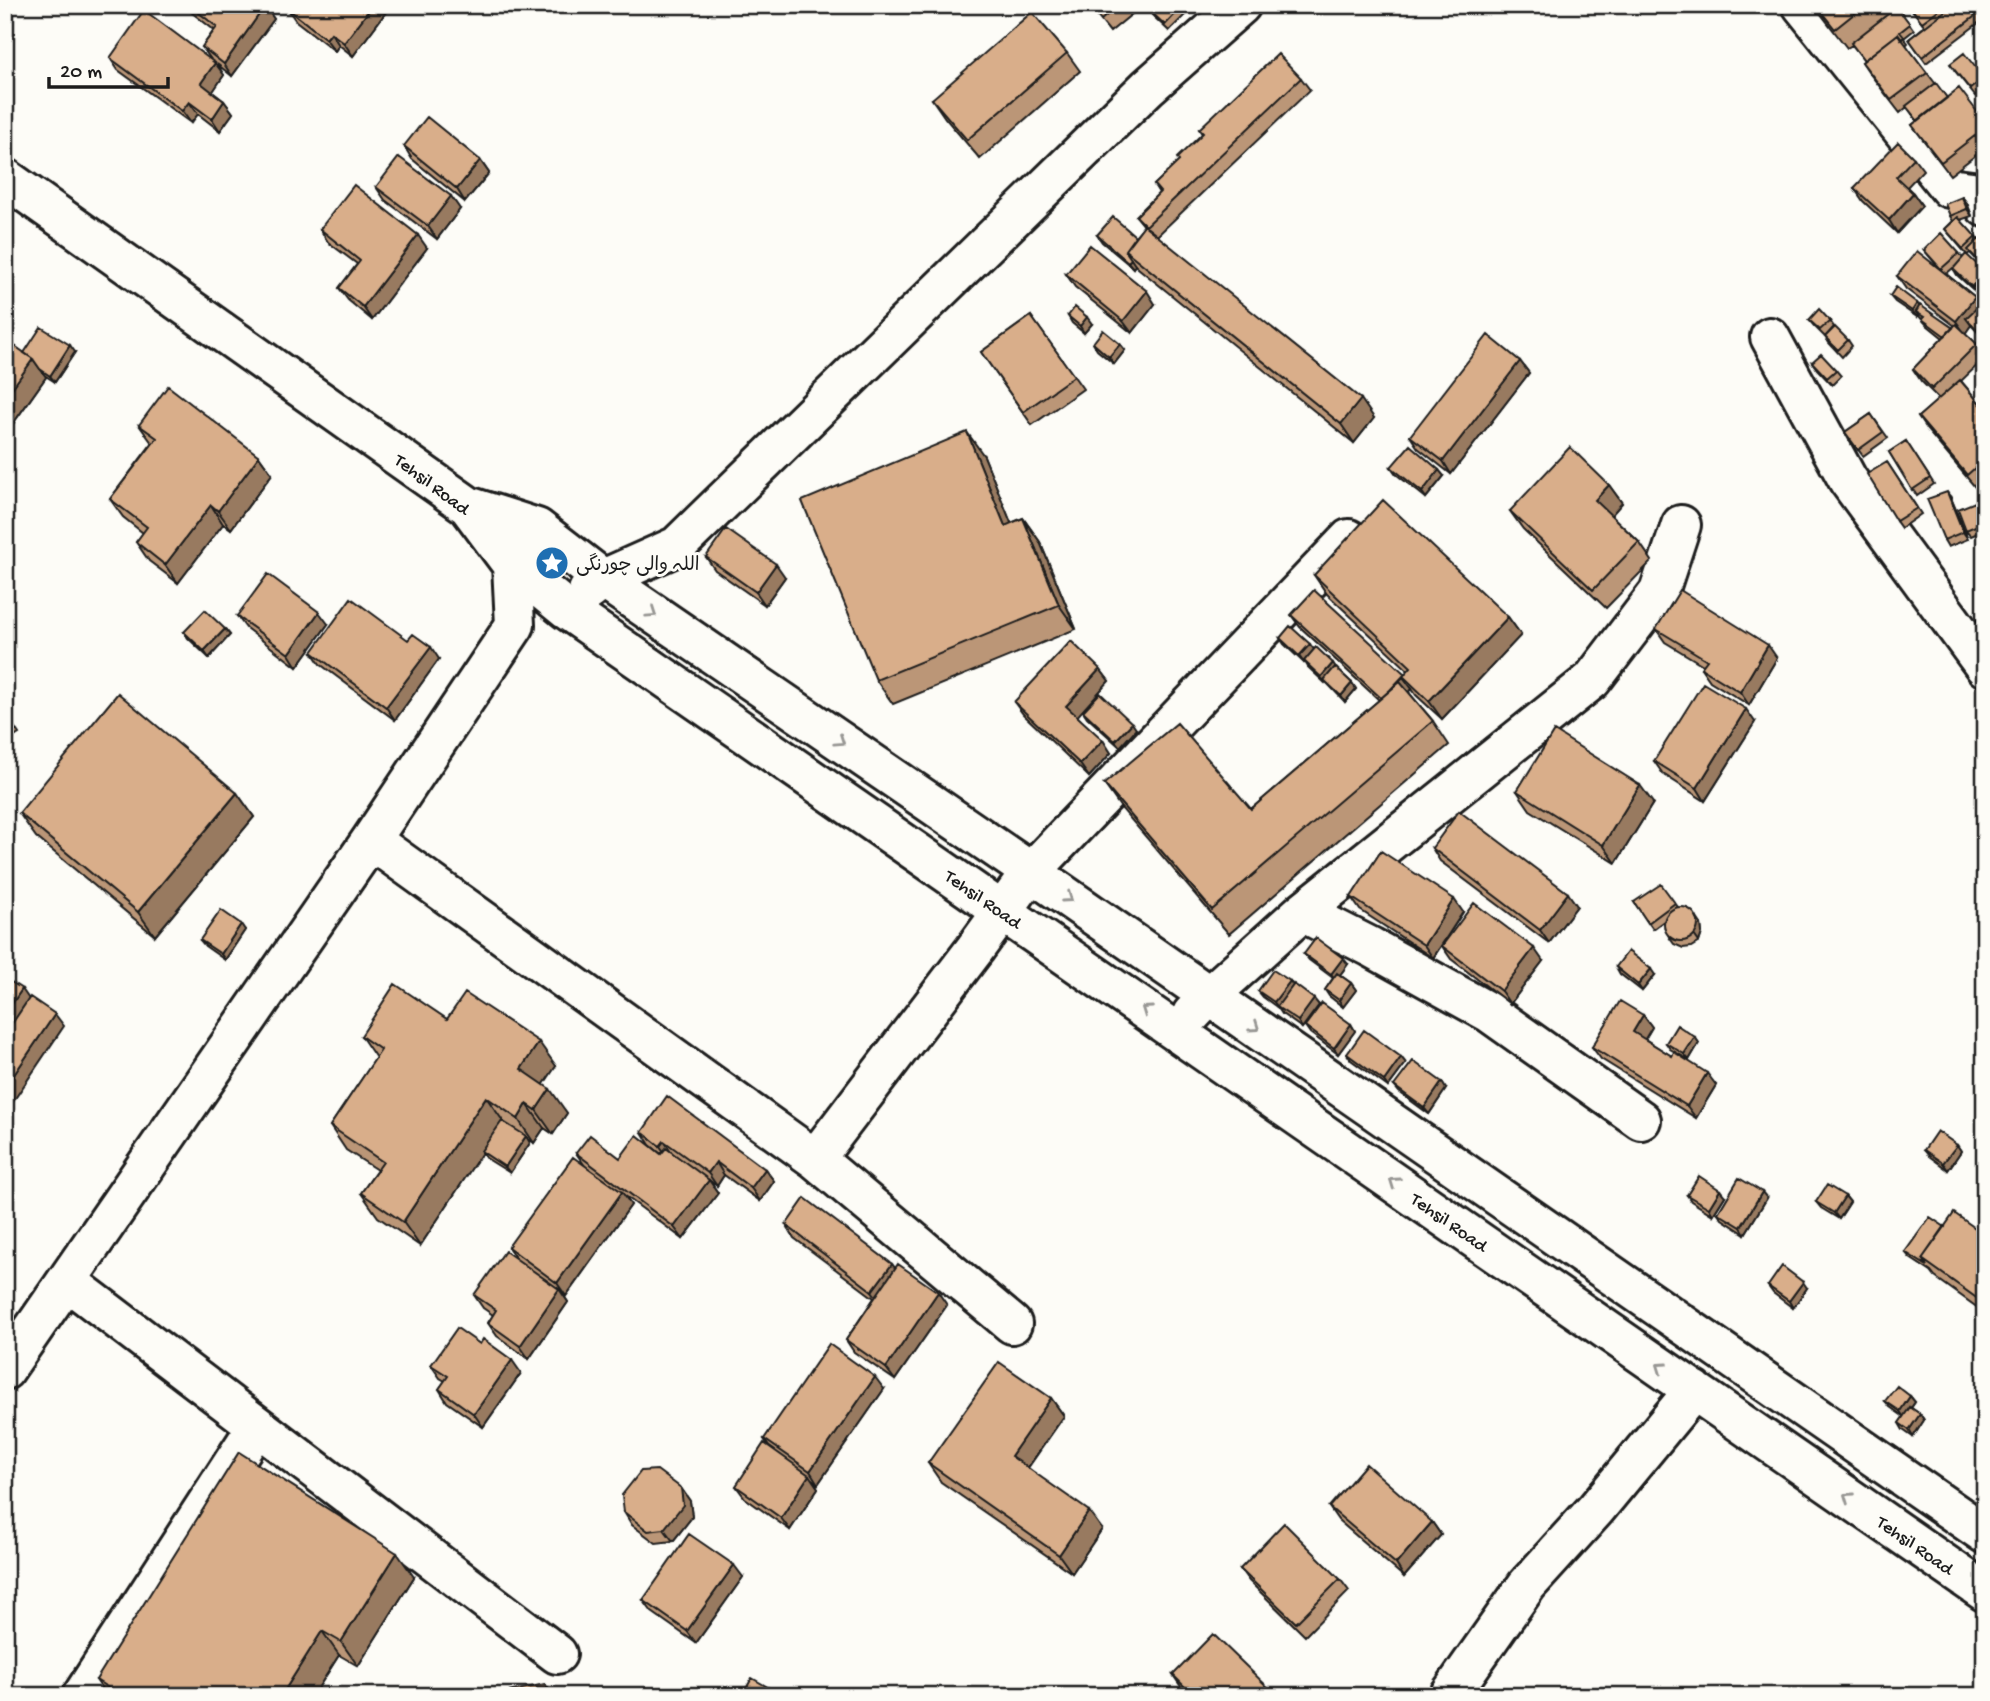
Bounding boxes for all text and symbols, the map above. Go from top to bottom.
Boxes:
scale bar [49,46,168,90]
text: 20 m [60,61,102,86]
street label: Tehsil Road [388,449,475,523]
place icon: اللہ والی چورنگی [533,544,571,582]
place label: اللہ والی چورنگی [576,553,700,578]
one-way arrow [644,604,657,617]
one-way arrow [832,733,845,745]
street label: Tehsil Road [938,865,1026,937]
one-way arrow [1060,890,1073,902]
one-way arrow [1141,1006,1154,1018]
one-way arrow [1247,1019,1260,1032]
one-way arrow [1389,1178,1402,1190]
street label: Tehsil Road [1404,1188,1492,1260]
one-way arrow [1656,1363,1669,1375]
one-way arrow [1843,1493,1856,1505]
street label: Tehsil Road [1870,1511,1958,1583]

